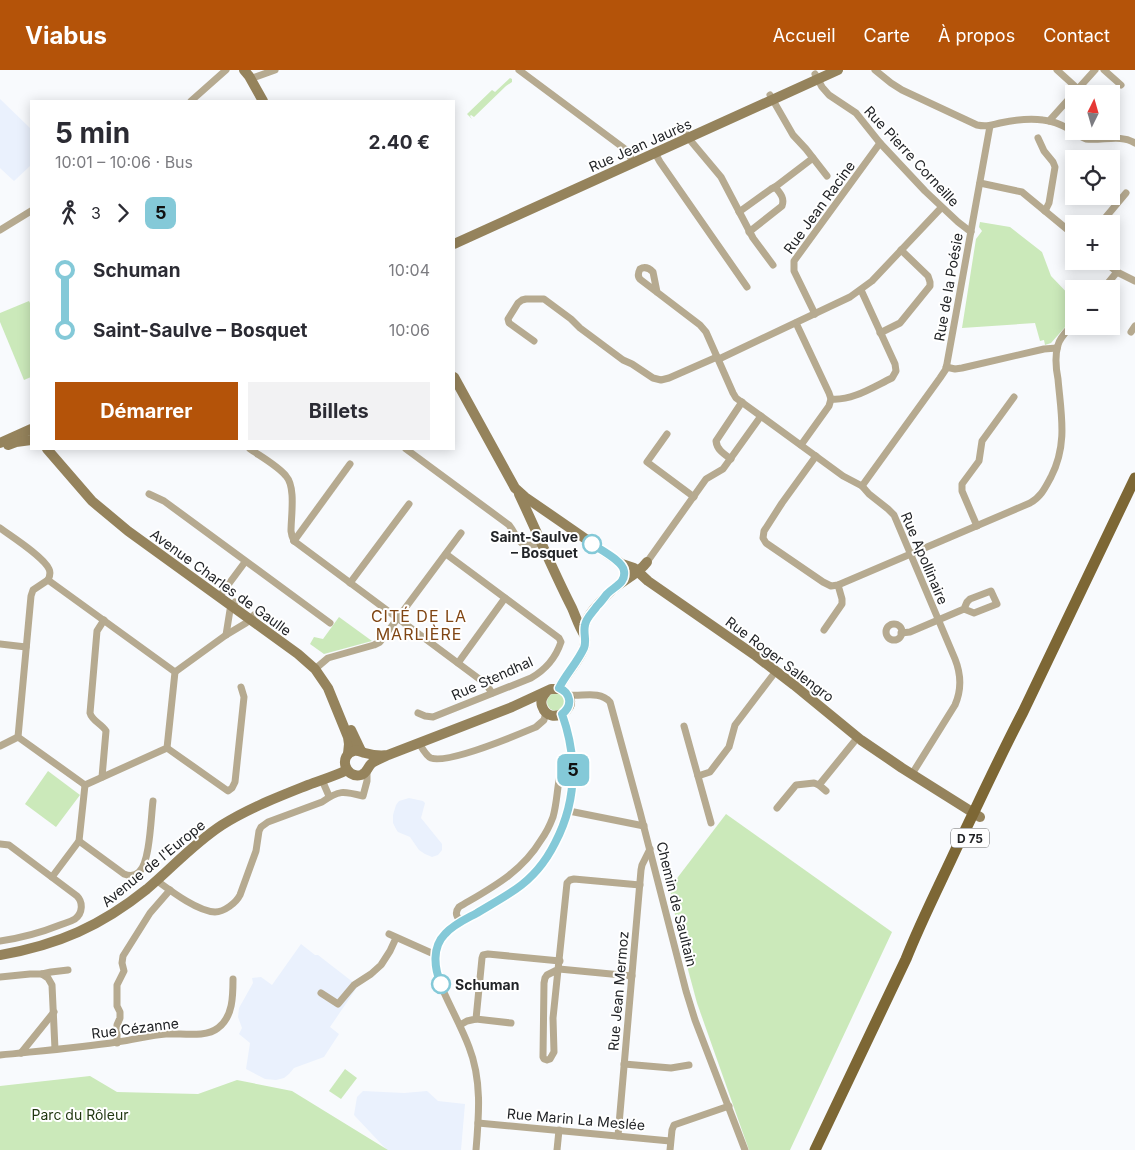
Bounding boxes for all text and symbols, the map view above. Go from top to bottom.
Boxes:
text: Viabus [25,21,107,50]
text: Accueil [773,25,836,46]
text: Carte [864,25,910,46]
text: À propos [938,25,1015,46]
text: Contact [1043,25,1110,46]
north arrow [1065,85,1120,140]
map controls [1065,85,1120,335]
street label: Rue Pierre Corneille [861,102,963,210]
street label: Rue Jean Jaurès [586,115,694,175]
text: 5 min [55,116,130,150]
text: 2.40 € [369,131,430,154]
button: locate [1065,150,1120,205]
text: 10:01 – 10:06 · Bus [55,152,193,172]
street label: Rue Jean Racine [780,157,858,257]
icon: walk [55,199,83,227]
icon: forward [109,199,137,227]
text: 5 [155,202,166,223]
text: 3 [91,203,101,223]
button: + [1065,215,1120,270]
street label: Rue de la Poésie [930,232,966,342]
text: Schuman [93,259,180,282]
text: 10:04 [388,260,430,280]
button: − [1065,280,1120,335]
text: Saint-Saulve – Bosquet [93,319,307,342]
text: 10:06 [389,320,430,340]
button: Démarrer [55,382,238,440]
button: Billets [248,382,430,440]
street label: Rue Apollinaire [898,509,952,607]
street label: Avenue Charles de Gaulle [147,525,295,639]
place label: Saint-Saulve – Bosquet [490,528,578,561]
marker: Saint-Saulve – Bosquet [582,534,602,554]
district label: CITÉ DE LA MARLIÈRE [371,606,467,644]
street label: Rue Roger Salengro [722,613,838,705]
street label: Rue Stendhal [449,652,535,704]
line badge: 5 [557,754,589,786]
text: 5 [567,759,579,780]
street label: Avenue de l'Europe [98,816,208,910]
road number: D 75 [951,828,989,848]
street label: Chemin de Saultain [653,840,701,968]
street label: Rue Jean Mermoz [604,930,632,1052]
marker: Schuman [431,974,451,994]
place label: Schuman [455,976,519,993]
street label: Rue Cézanne [90,1014,180,1042]
street label: Rue Marin La Meslée [506,1104,646,1134]
park label: Parc du Rôleur [32,1106,128,1123]

